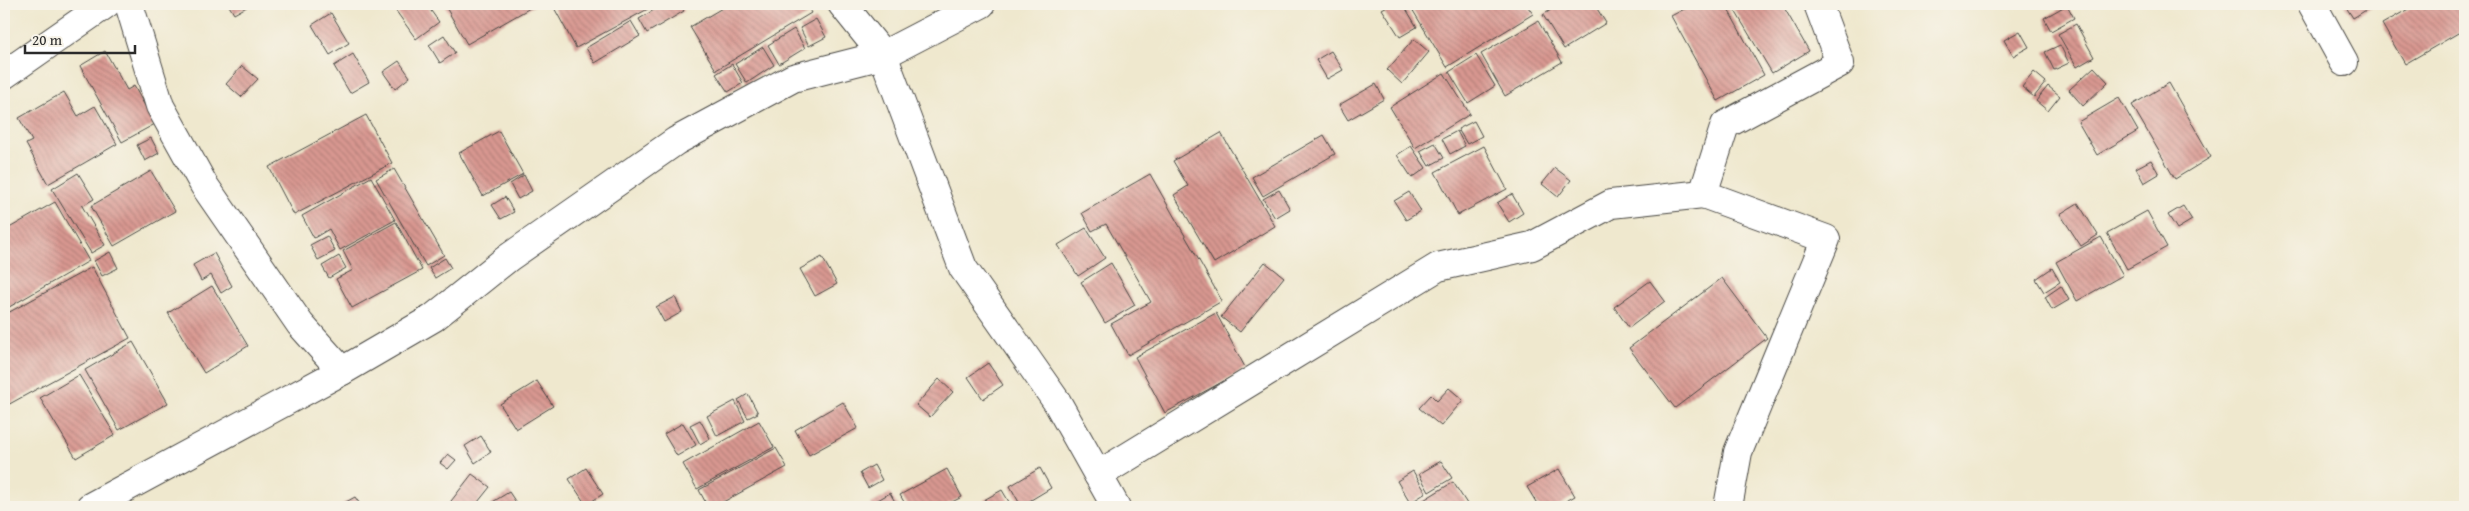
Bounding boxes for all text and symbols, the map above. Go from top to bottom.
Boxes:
scale bar [25,22,135,54]
text: 20 m [32,29,63,50]

